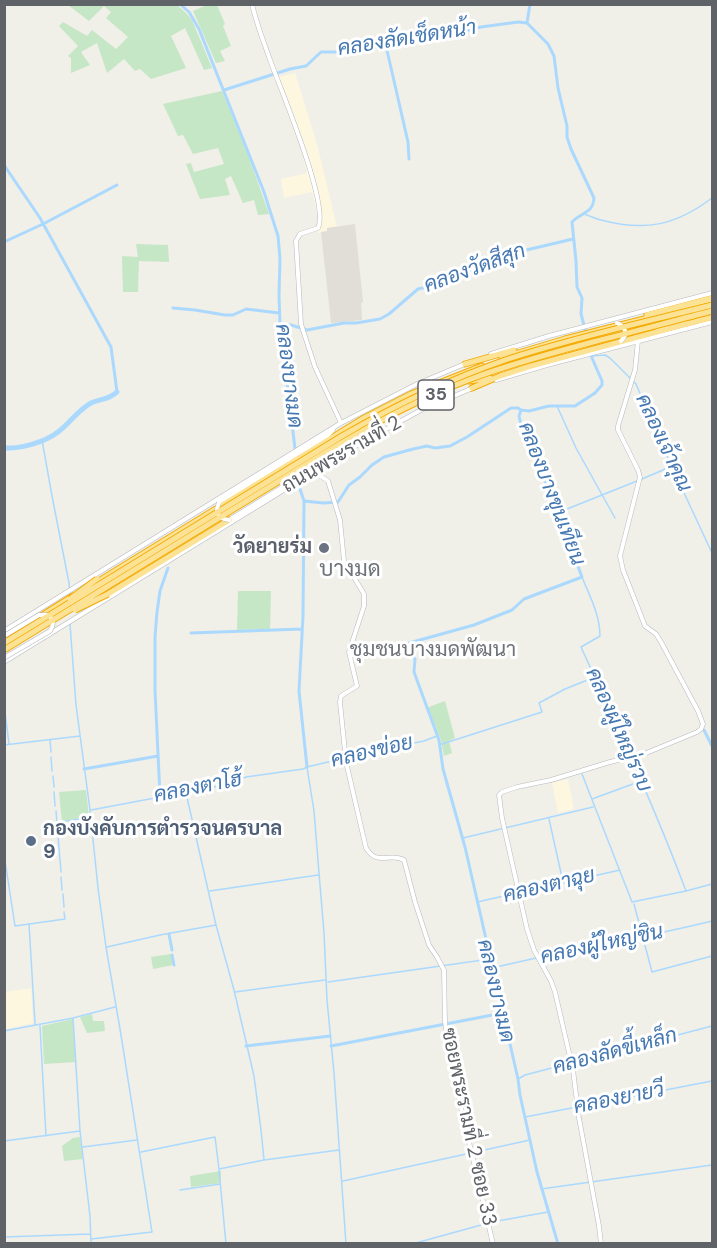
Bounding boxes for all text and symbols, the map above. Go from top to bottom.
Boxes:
water label: คลองลัดเช็ดหน้า [336,16,478,62]
water label: คลองวัดสีสุก [421,239,529,299]
water label: คลองบางมด [269,322,307,430]
road number: 35 [418,380,454,410]
water label: คลองเจ้าคุณ [629,390,697,496]
street label: ถนนพระรามที่ 2 [278,411,406,499]
water label: คลองบางขุนเทียน [512,419,590,569]
place label: วัดยายร่ม [233,536,312,560]
marker: วัดยายร่ม [317,541,331,555]
district label: บางมด [319,557,381,583]
district label: ชุมชนบางมดพัฒนา [350,637,516,663]
water label: คลองผู้ใหญ่รวบ [579,664,657,796]
water label: คลองข่อย [328,730,416,774]
water label: คลองตาโฮ้ [152,767,244,809]
place label: กองบังคับการตำรวจนครบาล 9 [43,818,282,865]
marker: กองบังคับการตำรวจนครบาล 9 [24,834,38,848]
water label: คลองตาฉุย [501,863,597,909]
water label: คลองผู้ใหญ่ชิน [538,920,666,970]
water label: คลองบางมด [471,937,519,1045]
water label: คลองลัดขี้เหล็ก [550,1023,680,1081]
street label: ซอยพระรามที่ 2 ซอย 33 [435,1026,501,1228]
water label: คลองยายวี [572,1078,666,1120]

